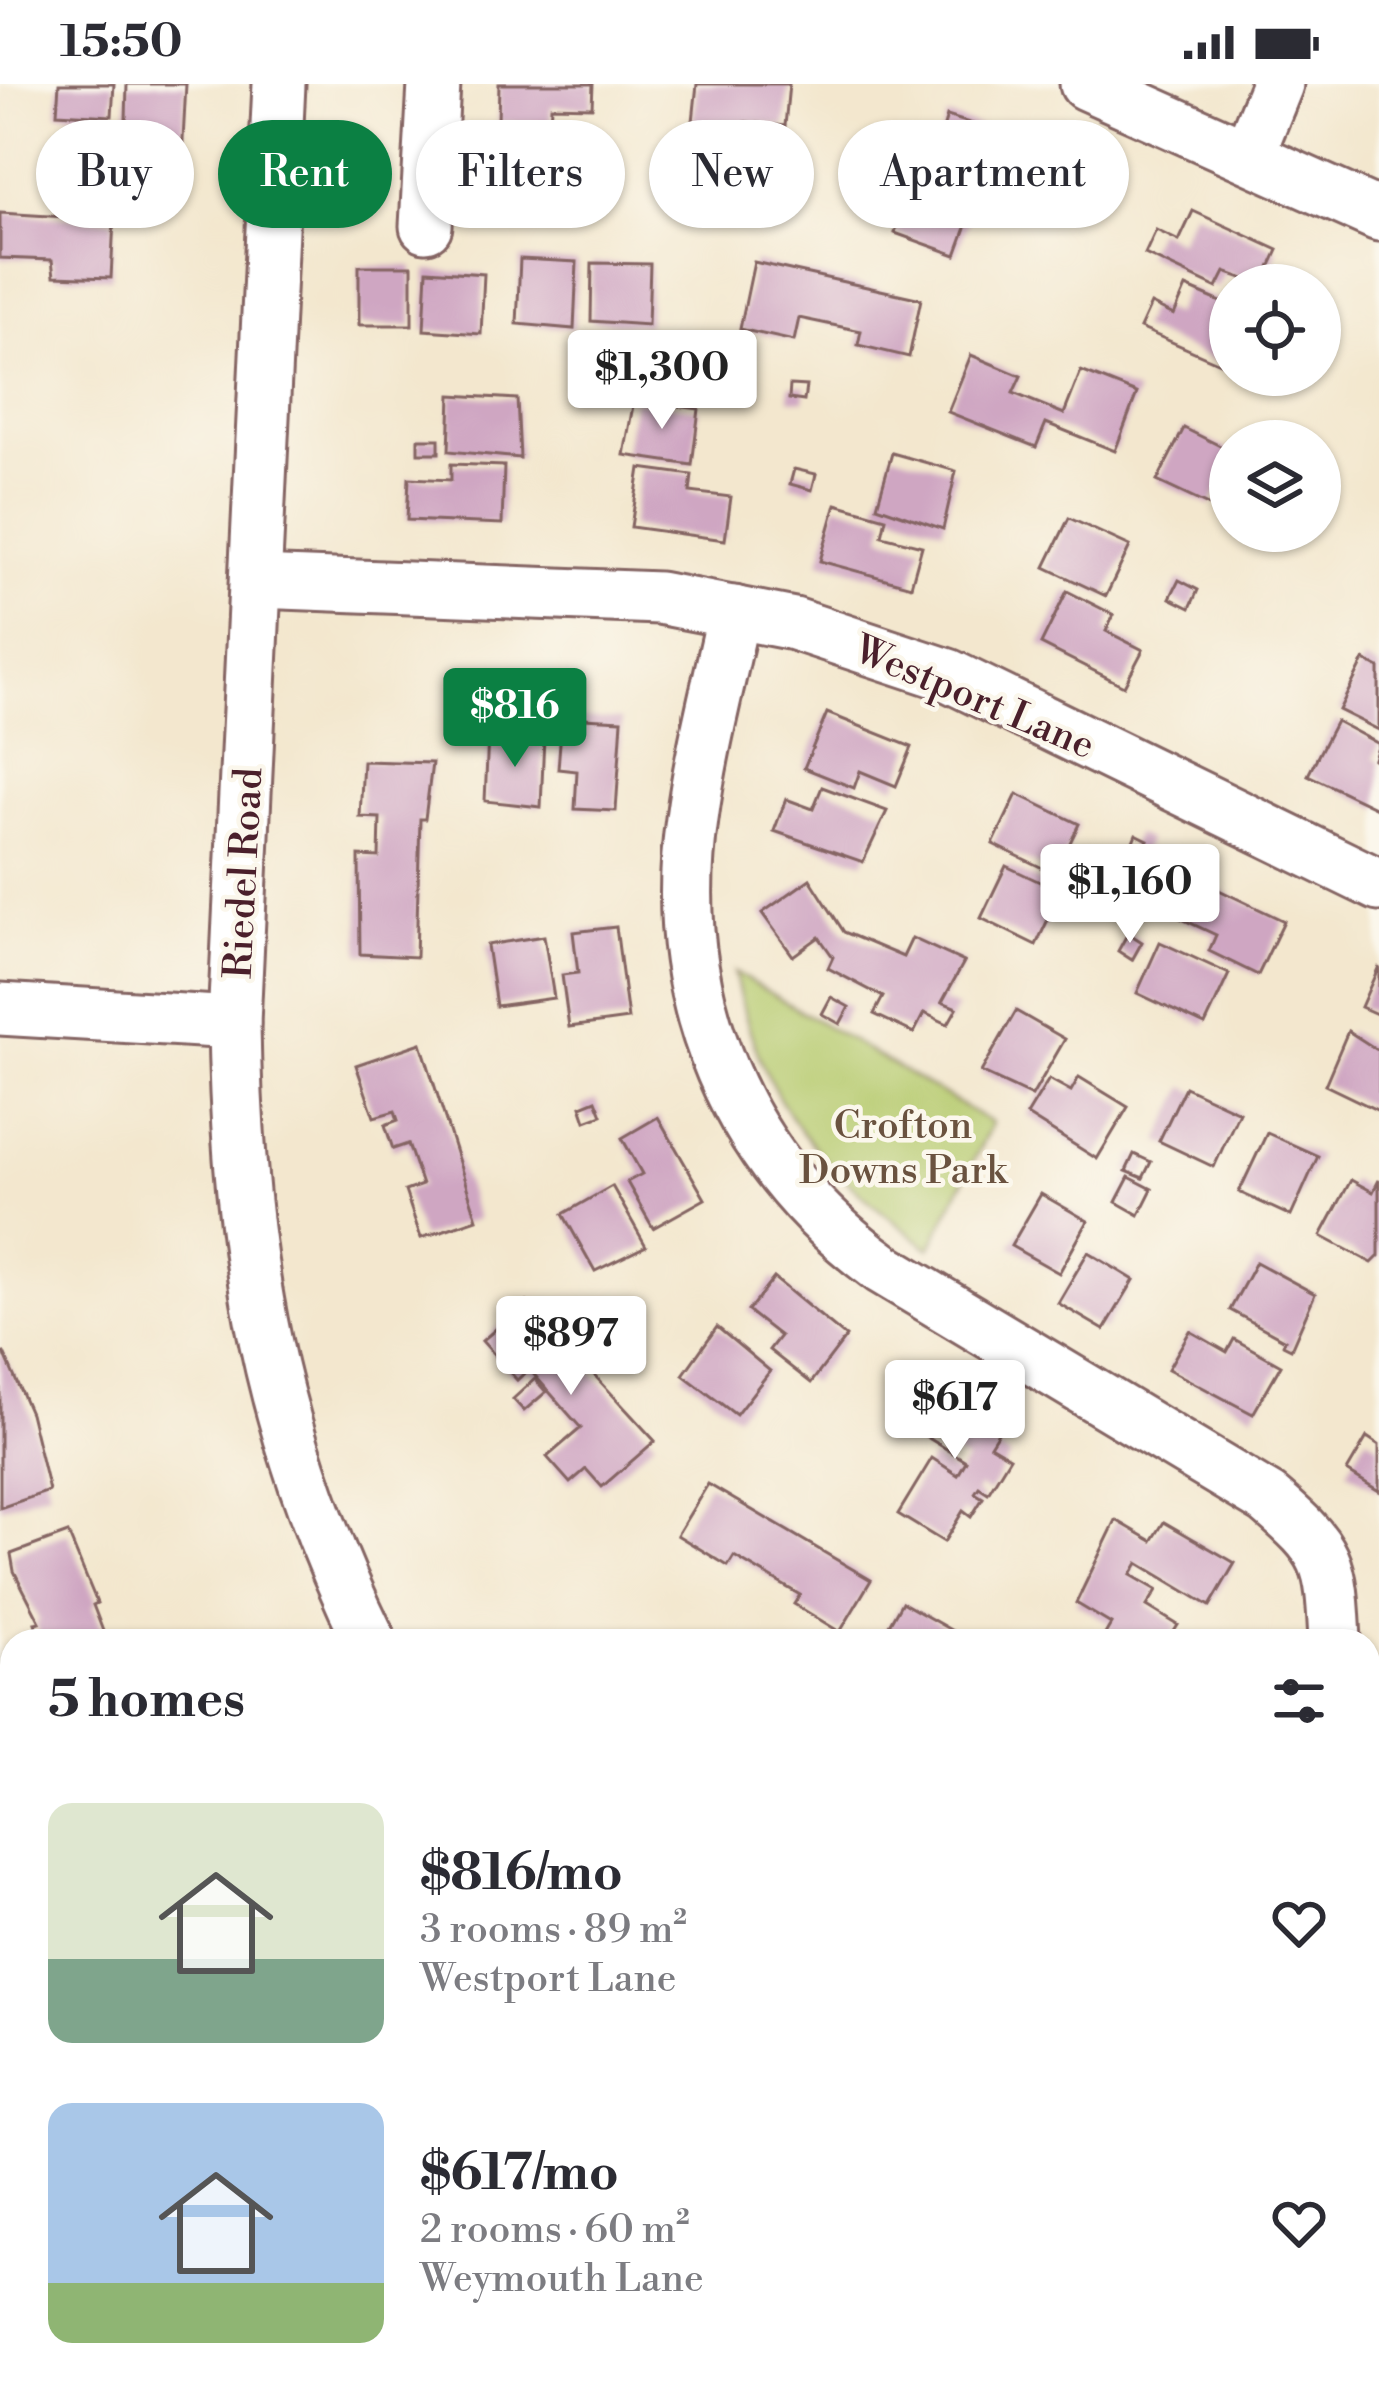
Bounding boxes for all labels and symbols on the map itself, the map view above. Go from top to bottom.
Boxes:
pin: $1,300 [564,330,760,432]
street label: Westport Lane [845,625,1102,771]
pin: $816 [444,668,586,770]
street label: Riedel Road [214,766,274,980]
pin: $1,160 [1032,844,1228,946]
park label: Crofton Downs Park [799,1102,1009,1196]
pin: $897 [500,1296,642,1398]
pin: $617 [884,1360,1026,1462]

